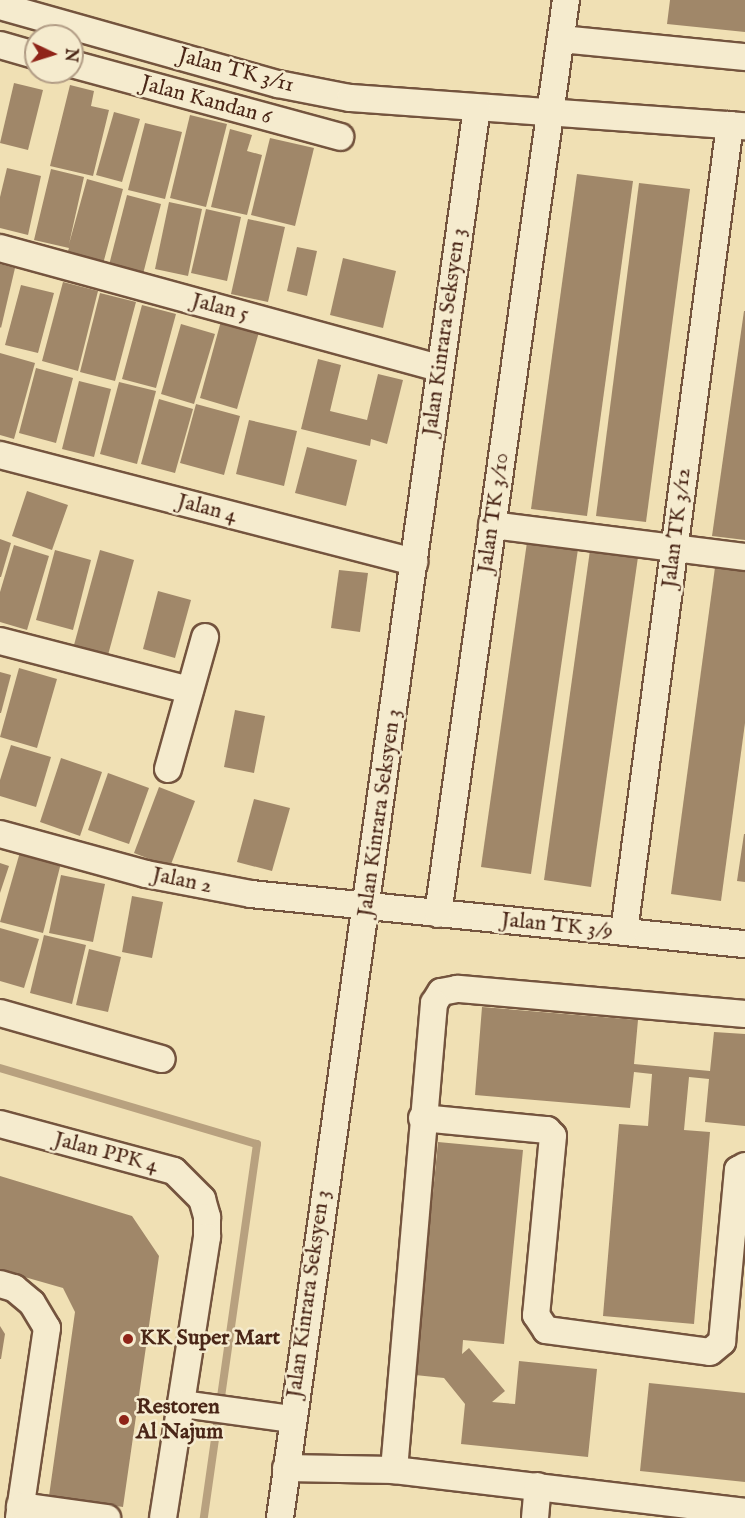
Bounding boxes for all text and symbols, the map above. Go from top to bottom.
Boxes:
north arrow [24,24,84,84]
street label: Jalan TK 3/11 [175,43,297,99]
text: N [60,48,80,63]
street label: Jalan Kandan 6 [138,71,274,131]
street label: Jalan Kinrara Seksyen 3 [417,226,473,438]
street label: Jalan 5 [189,288,251,328]
street label: Jalan TK 3/10 [472,451,516,575]
street label: Jalan TK 3/12 [657,466,697,590]
street label: Jalan 4 [174,488,240,530]
street label: Jalan Kinrara Seksyen 3 [352,707,408,919]
street label: Jalan 2 [150,862,214,900]
street label: Jalan TK 3/9 [500,907,614,945]
street label: Jalan PPK 4 [51,1126,161,1180]
street label: Jalan Kinrara Seksyen 3 [281,1188,337,1400]
place label: KK Super Mart [140,1326,280,1352]
marker: KK Super Mart [121,1332,135,1346]
place label: Restoren Al Najum [136,1394,223,1446]
marker: Restoren Al Najum [117,1413,131,1427]

